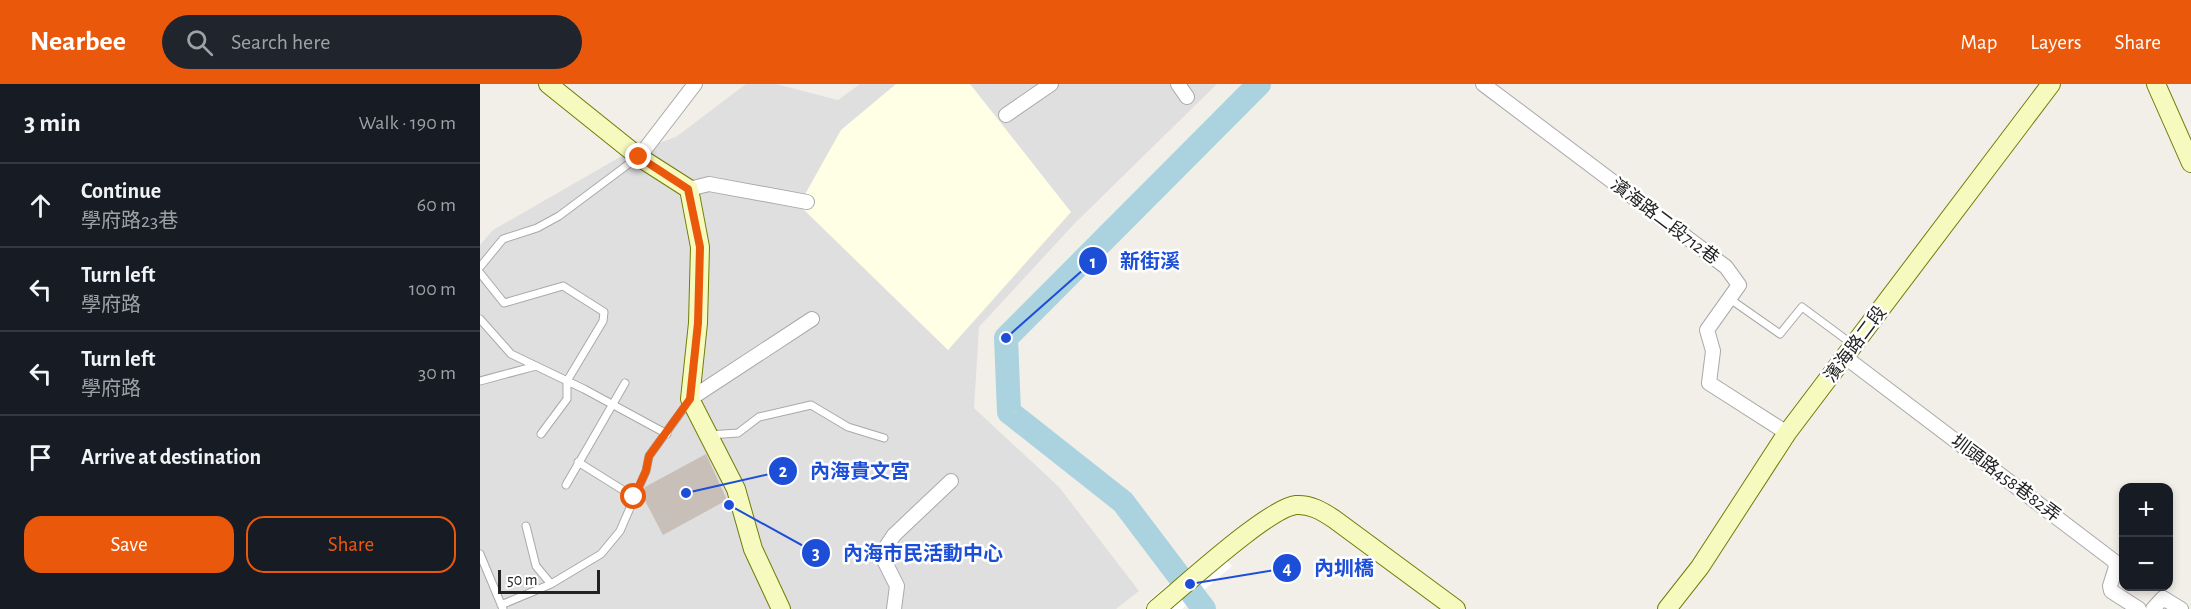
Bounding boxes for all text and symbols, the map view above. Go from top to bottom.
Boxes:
search box [162,15,582,69]
icon: search [183,26,216,59]
text: Nearbee [30,28,126,56]
text: Search here [231,31,330,53]
text: Map [1961,32,1997,53]
text: Layers [2030,32,2081,53]
text: Share [2114,32,2161,53]
text: 3 min [24,110,81,136]
text: Walk · 190 m [359,113,456,133]
route end [625,143,651,169]
street label: 濱海路二段712巷 [1607,174,1723,268]
text: Continue [81,180,161,202]
icon: ahead [24,189,57,222]
text: 60 m [417,195,456,215]
text: 學府路23巷 [81,211,178,231]
callout: 新街溪 [1078,242,1192,280]
text: 新街溪 [1120,250,1180,272]
text: 1 [1090,254,1096,272]
text: Turn left [81,264,155,286]
icon: left [24,273,57,306]
text: 100 m [409,279,456,299]
text: 學府路 [81,295,141,315]
street label: 濱海路二段 [1820,302,1890,386]
text: Turn left [81,348,155,370]
icon: left [24,357,57,390]
text: 30 m [418,363,456,383]
text: 學府路 [81,379,141,399]
street label: 圳頭路458巷82弄 [1947,430,2065,526]
icon: arrive [24,441,57,474]
text: Arrive at destination [81,446,261,468]
callout: 內海貴文宮 [768,452,922,490]
text: 內海貴文宮 [810,460,910,482]
text: 2 [779,463,788,481]
route start [620,483,646,509]
map controls [2119,483,2173,591]
button: + [2119,483,2173,537]
button: Save [24,516,234,573]
button: Share [246,516,456,573]
callout: 內海市民活動中心 [801,534,1015,572]
button: − [2119,537,2173,591]
text: 內海市民活動中心 [843,542,1003,564]
text: 3 [812,545,820,563]
callout: 內圳橋 [1272,549,1386,587]
text: 內圳橋 [1314,558,1374,579]
text: 4 [1282,560,1292,578]
scale bar [498,567,600,594]
text: 50 m [507,572,538,588]

